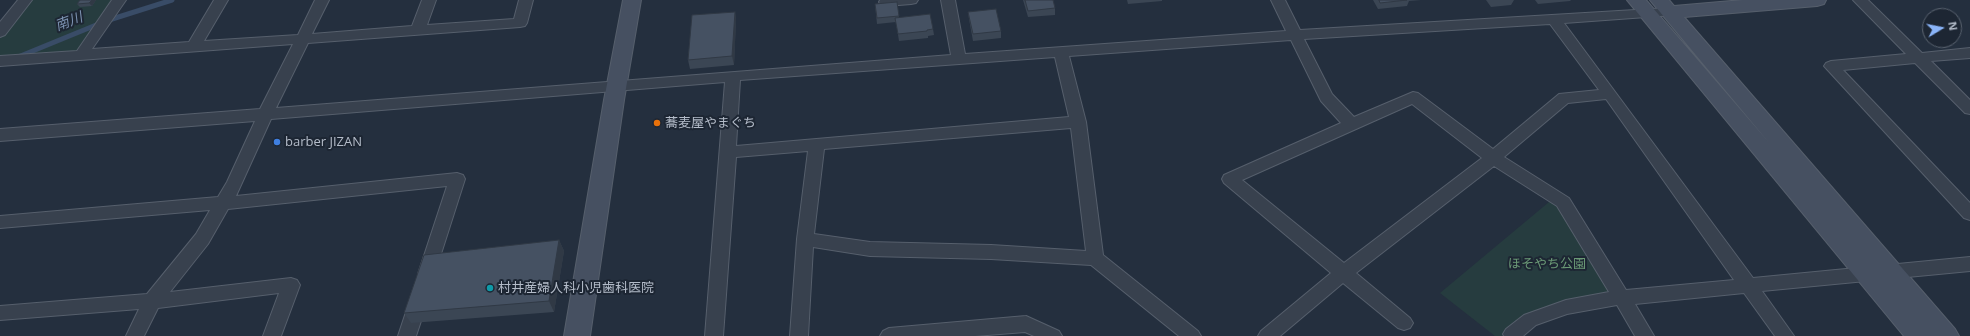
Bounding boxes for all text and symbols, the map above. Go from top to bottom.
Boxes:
north arrow [1922,8,1962,48]
water label: 南川 [53,9,85,35]
text: N [1945,20,1961,32]
place label: 蕎麦屋やまぐち [665,115,756,131]
marker: 蕎麦屋やまぐち [652,118,662,128]
place label: barber JIZAN [285,134,362,150]
marker: barber JIZAN [272,137,282,147]
park label: ほそやち公園 [1508,256,1586,272]
place label: 村井産婦人科小児歯科医院 [498,280,654,296]
marker: 村井産婦人科小児歯科医院 [485,283,495,293]

